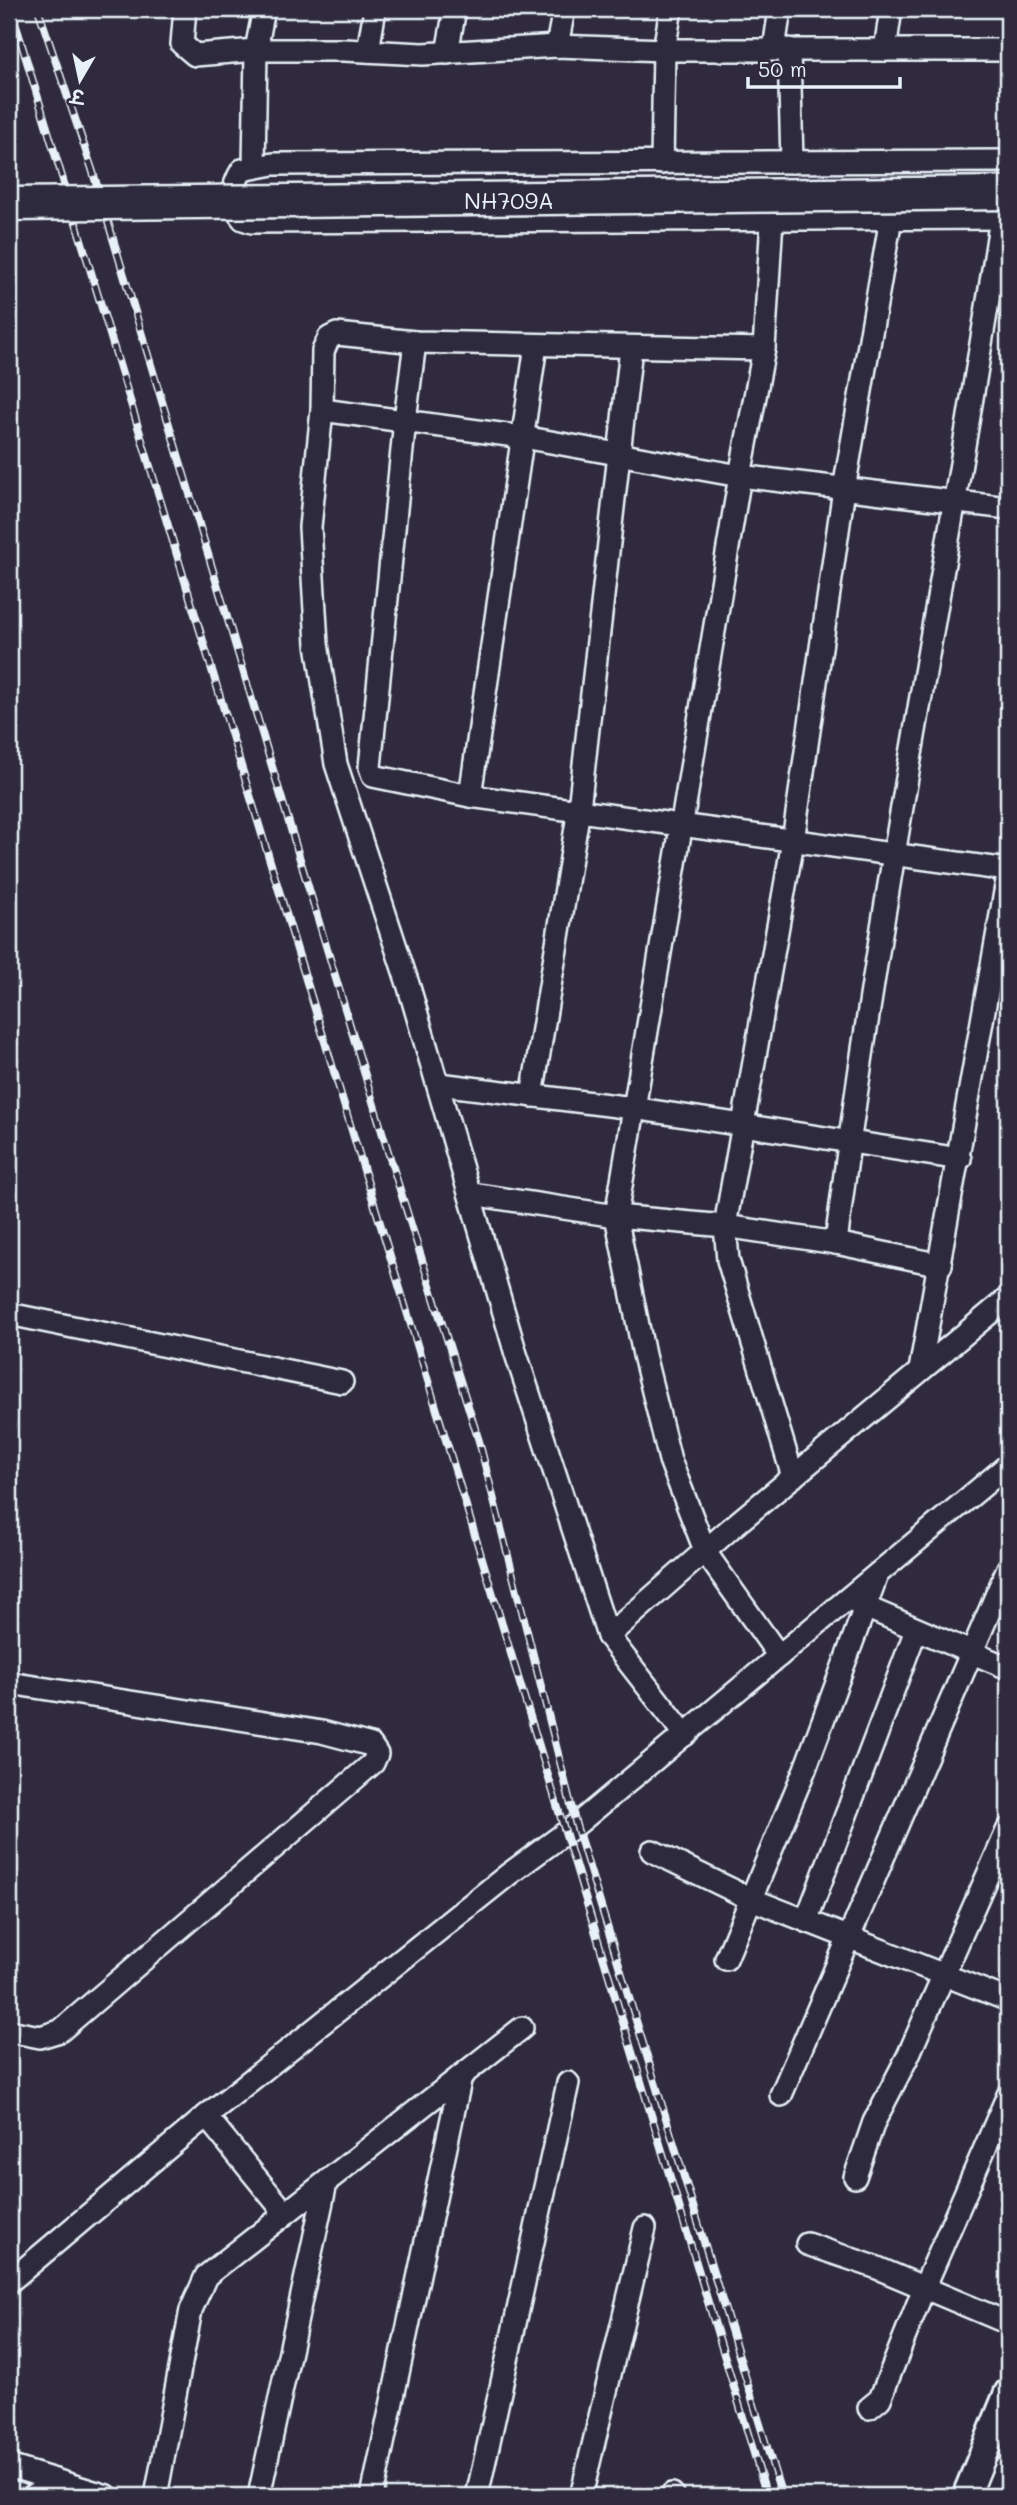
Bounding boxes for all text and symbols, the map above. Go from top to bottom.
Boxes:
north arrow [46,46,116,116]
scale bar [748,46,900,90]
text: 50 m [758,55,807,82]
text: उ [67,84,87,111]
street label: NH709A [464,185,554,215]

